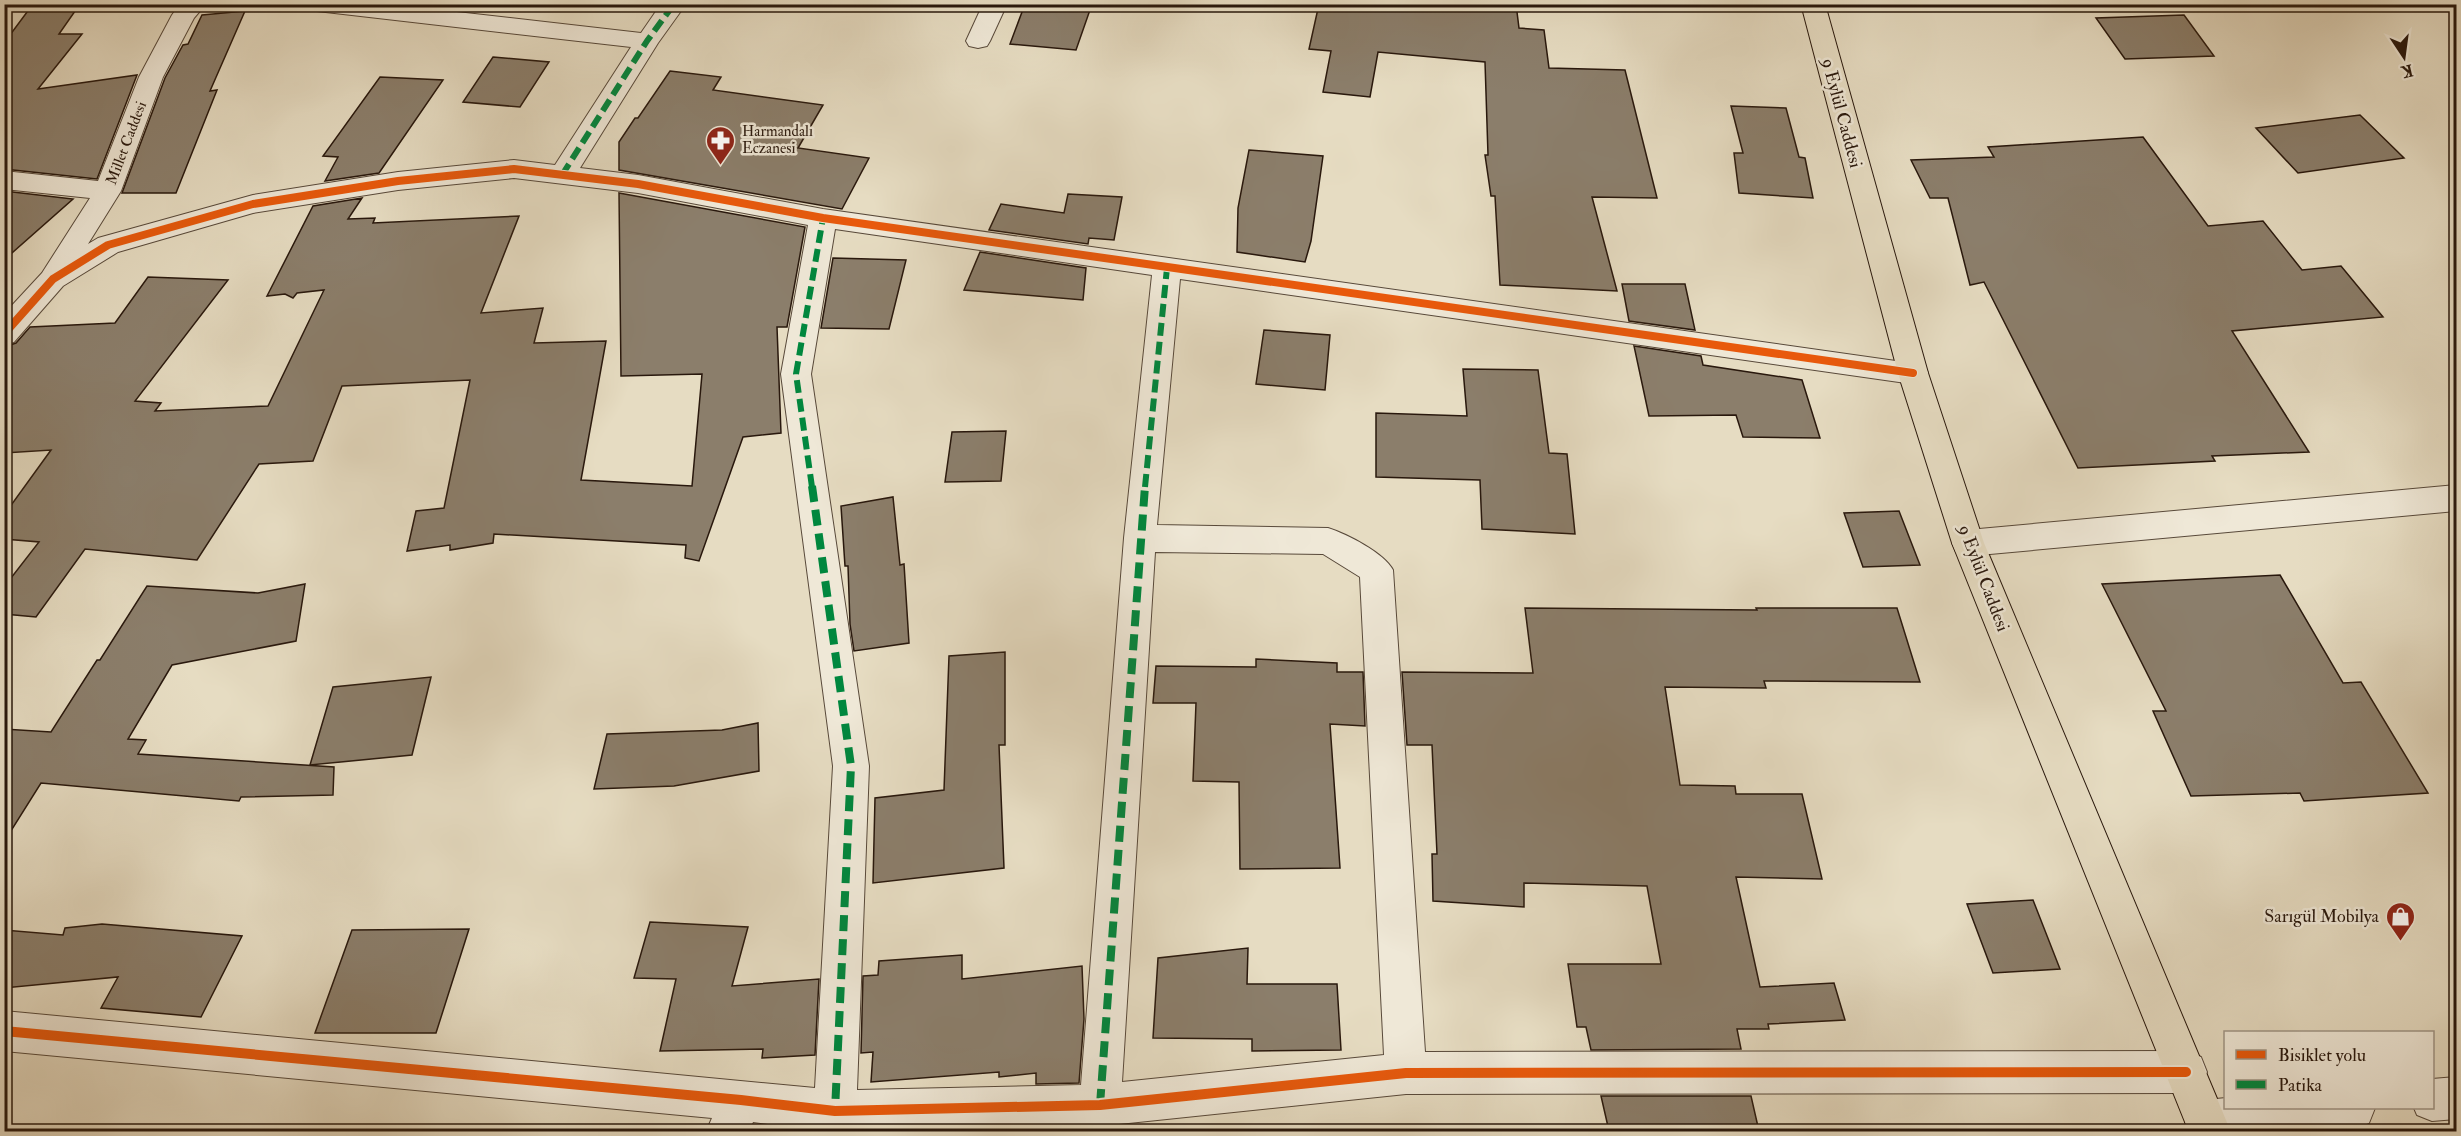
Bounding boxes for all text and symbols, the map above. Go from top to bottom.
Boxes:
north arrow [2374,27,2434,87]
street label: 9 Eylül Caddesi [1815,54,1867,171]
text: K [2399,60,2415,82]
street label: Millet Caddesi [102,99,151,188]
place label: Harmandalı Eczanesi [742,122,813,158]
pharmacy icon: Harmandalı Eczanesi [705,124,737,166]
street label: 9 Eylül Caddesi [1952,520,2015,635]
shop icon: Sarıgül Mobilya [2384,900,2416,942]
place label: Sarıgül Mobilya [2264,905,2380,928]
legend [2224,1031,2434,1109]
text: Bisiklet yolu [2278,1044,2366,1067]
text: Patika [2278,1074,2323,1097]

